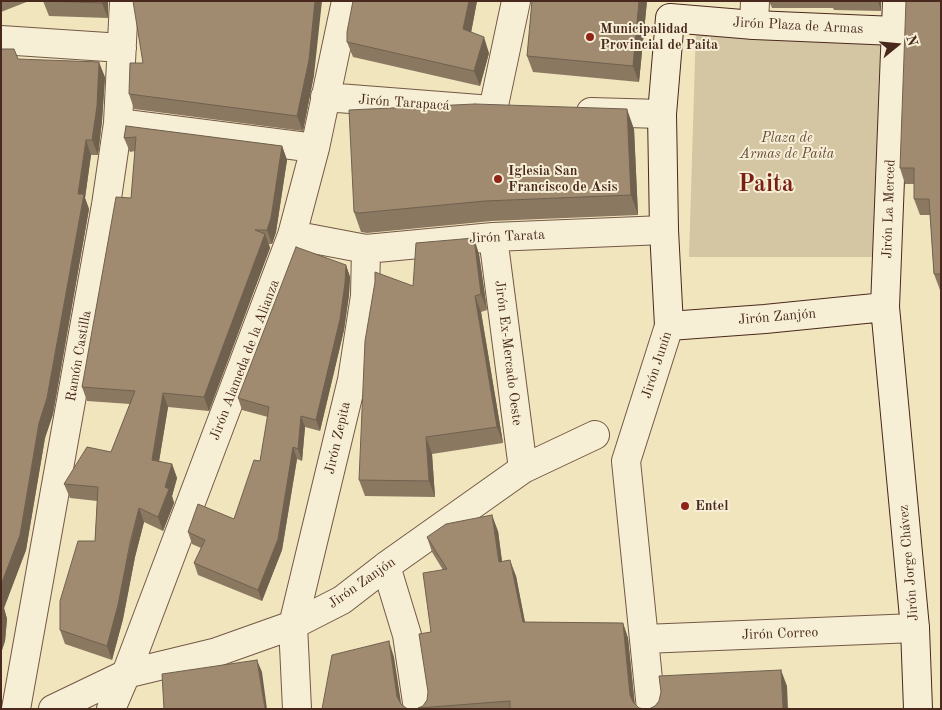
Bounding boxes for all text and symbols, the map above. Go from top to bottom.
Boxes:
street label: Jirón Plaza de Armas [732,14,864,38]
north arrow [872,20,922,70]
place label: Municipalidad Provincial de Paita [600,21,718,54]
marker: Municipalidad Provincial de Paita [584,31,596,43]
text: N [903,33,920,48]
street label: Jirón Tarapacá [358,91,450,115]
park label: Plaza de Armas de Paita [740,130,834,162]
street label: Jirón La Merced [879,159,899,259]
place label: Iglesia San Francisco de Asis [508,163,617,196]
district label: Paita [738,171,794,199]
marker: Iglesia San Francisco de Asis [492,173,504,185]
street label: Jirón Tarata [469,227,545,247]
street label: Jirón Alameda de la Alianza [207,277,283,443]
street label: Jirón Ex-Mercado Oeste [491,279,525,427]
street label: Jirón Zanjón [737,305,817,329]
street label: Ramón Castilla [63,309,95,403]
street label: Jirón Junín [638,329,676,401]
street label: Jirón Zepita [322,400,354,476]
place label: Entel [695,498,728,514]
marker: Entel [679,500,691,512]
street label: Jirón Jorge Chávez [896,504,922,622]
street label: Jirón Zanjón [325,554,399,612]
street label: Jirón Correo [741,624,819,644]

